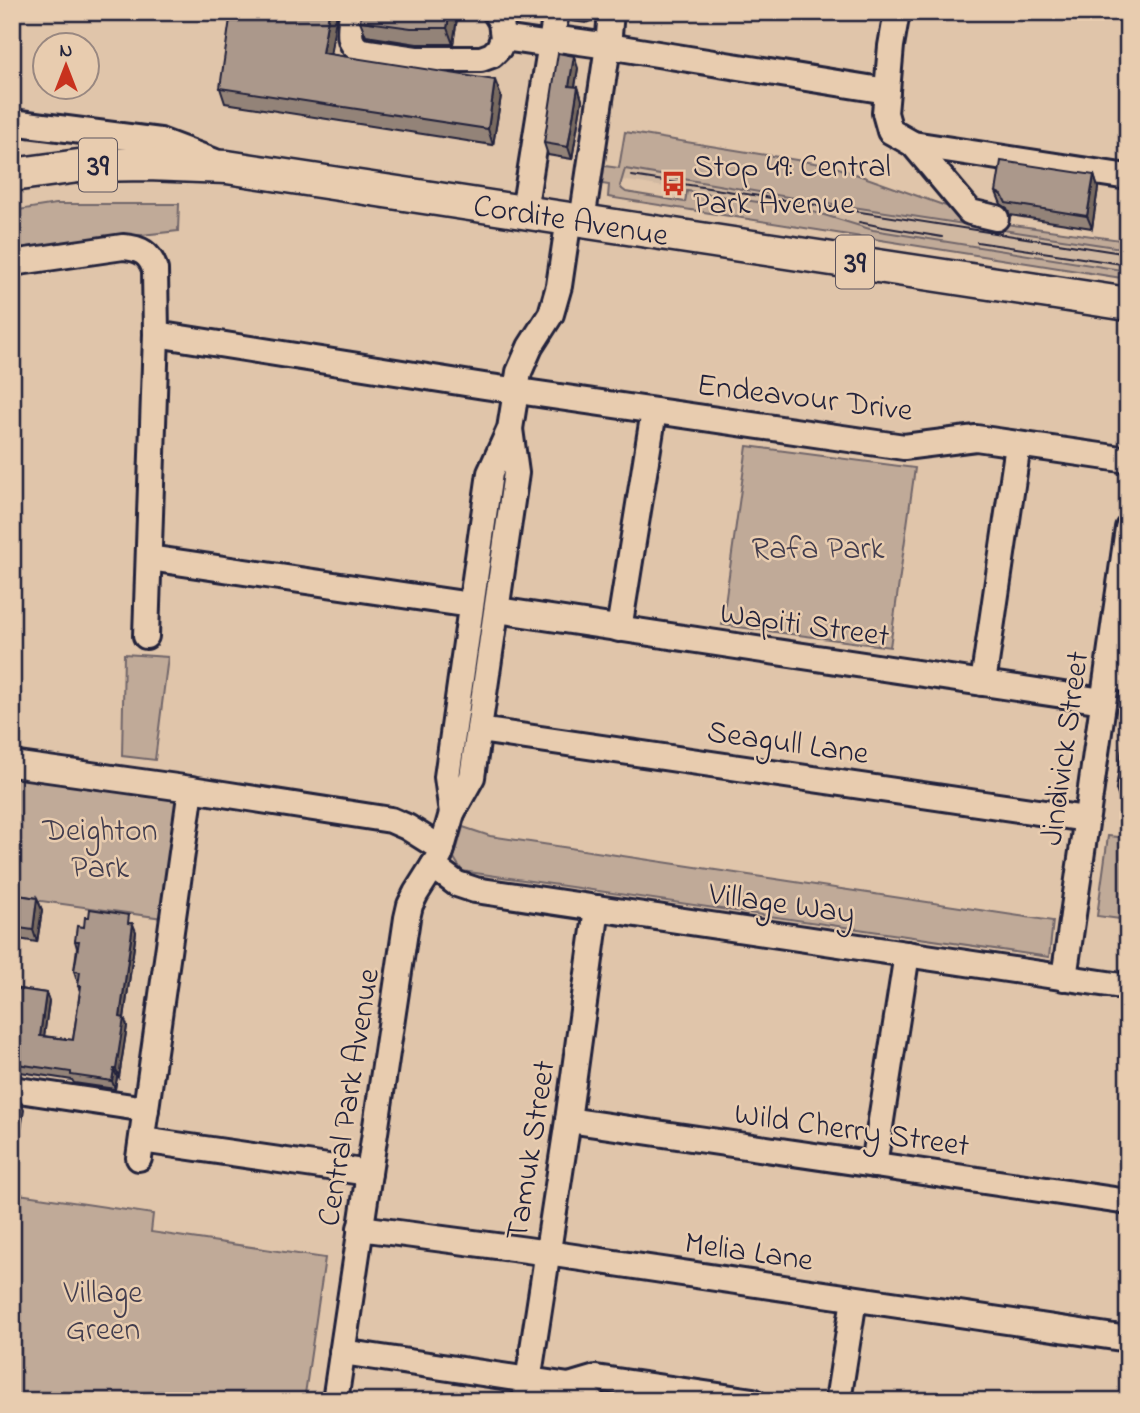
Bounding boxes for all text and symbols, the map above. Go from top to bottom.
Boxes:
north arrow [32,32,102,102]
text: N [60,38,73,65]
road number: 39 [79,139,117,192]
place label: Stop 49: Central Park Avenue [693,145,891,229]
bus stop icon: Stop 49: Central Park Avenue [659,169,687,197]
street label: Cordite Avenue [470,184,672,261]
road number: 39 [836,236,874,288]
street label: Endeavour Drive [694,363,916,436]
park label: Rafa Park [752,527,885,574]
street label: Wapiti Street [717,591,892,662]
street label: Jindivick Street [1030,648,1103,849]
street label: Seagull Lane [704,710,872,779]
park label: Deighton Park [41,809,158,893]
street label: Village Way [704,872,858,939]
street label: Central Park Avenue [307,965,394,1230]
street label: Tamuk Street [495,1057,570,1244]
street label: Wild Cherry Street [731,1092,972,1171]
street label: Melia Lane [681,1221,817,1286]
park label: Village Green [62,1271,143,1355]

